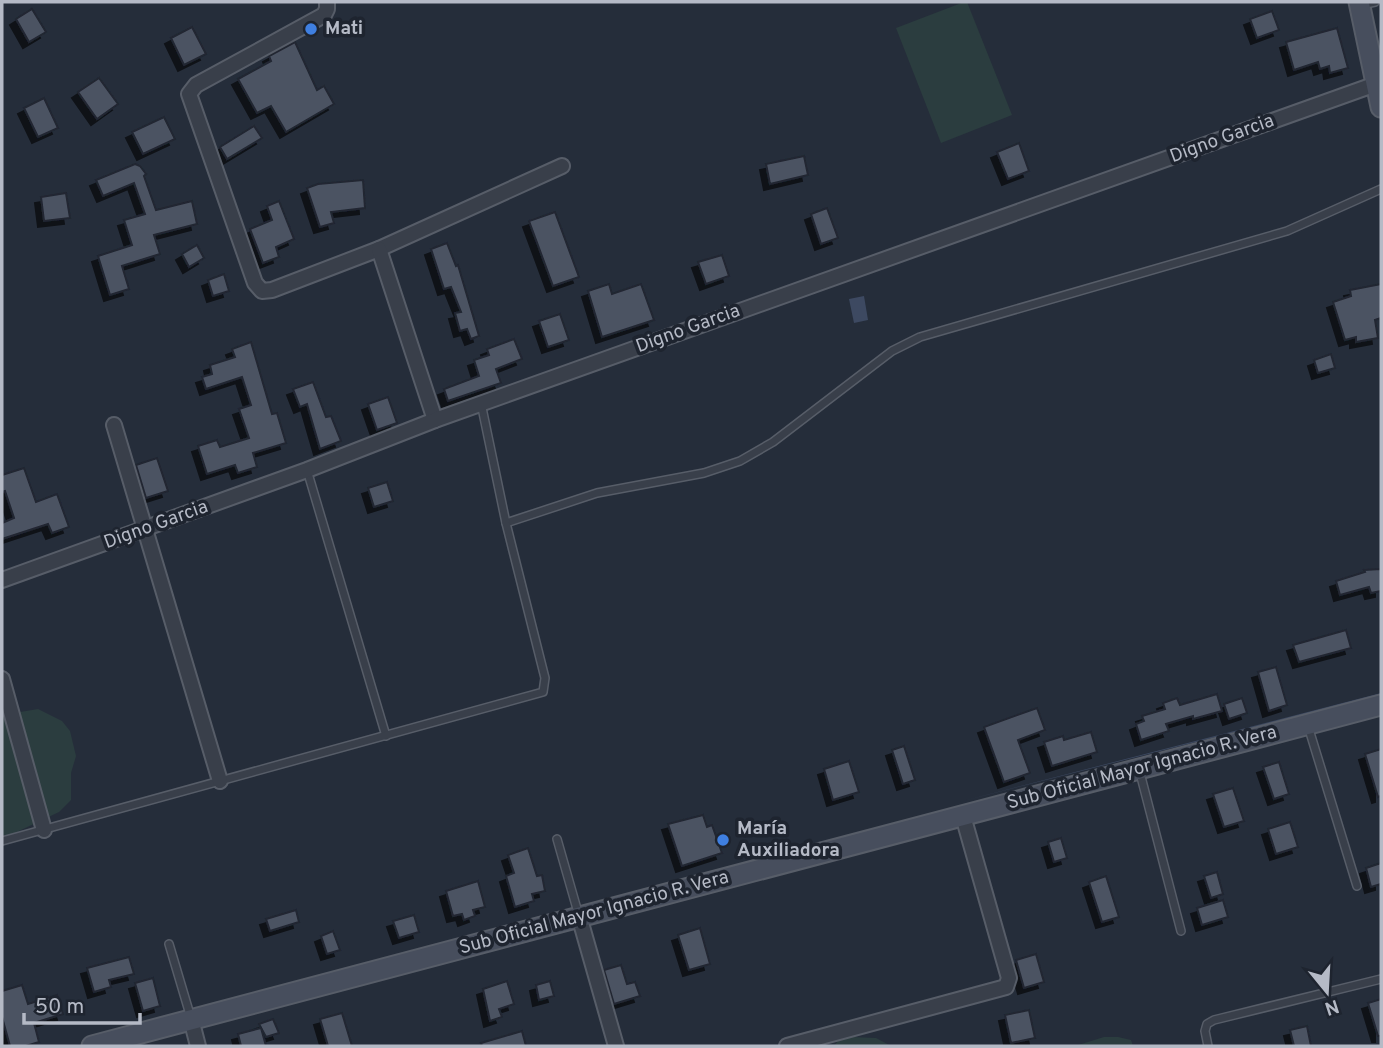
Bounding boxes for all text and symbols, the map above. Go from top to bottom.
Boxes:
place label: Mati [325,17,363,41]
marker: Mati [303,21,319,37]
street label: Digno Garcia [1167,109,1277,169]
street label: Digno Garcia [633,299,743,359]
street label: Digno Garcia [101,495,211,555]
street label: Sub Oficial Mayor Ignacio R. Vera [1005,720,1279,816]
place label: María Auxiliadora [737,817,840,863]
marker: María Auxiliadora [715,832,731,848]
street label: Sub Oficial Mayor Ignacio R. Vera [457,865,731,961]
north arrow [1292,957,1362,1027]
scale bar [24,982,140,1026]
text: N [1321,993,1342,1020]
text: 50 m [35,994,84,1021]

